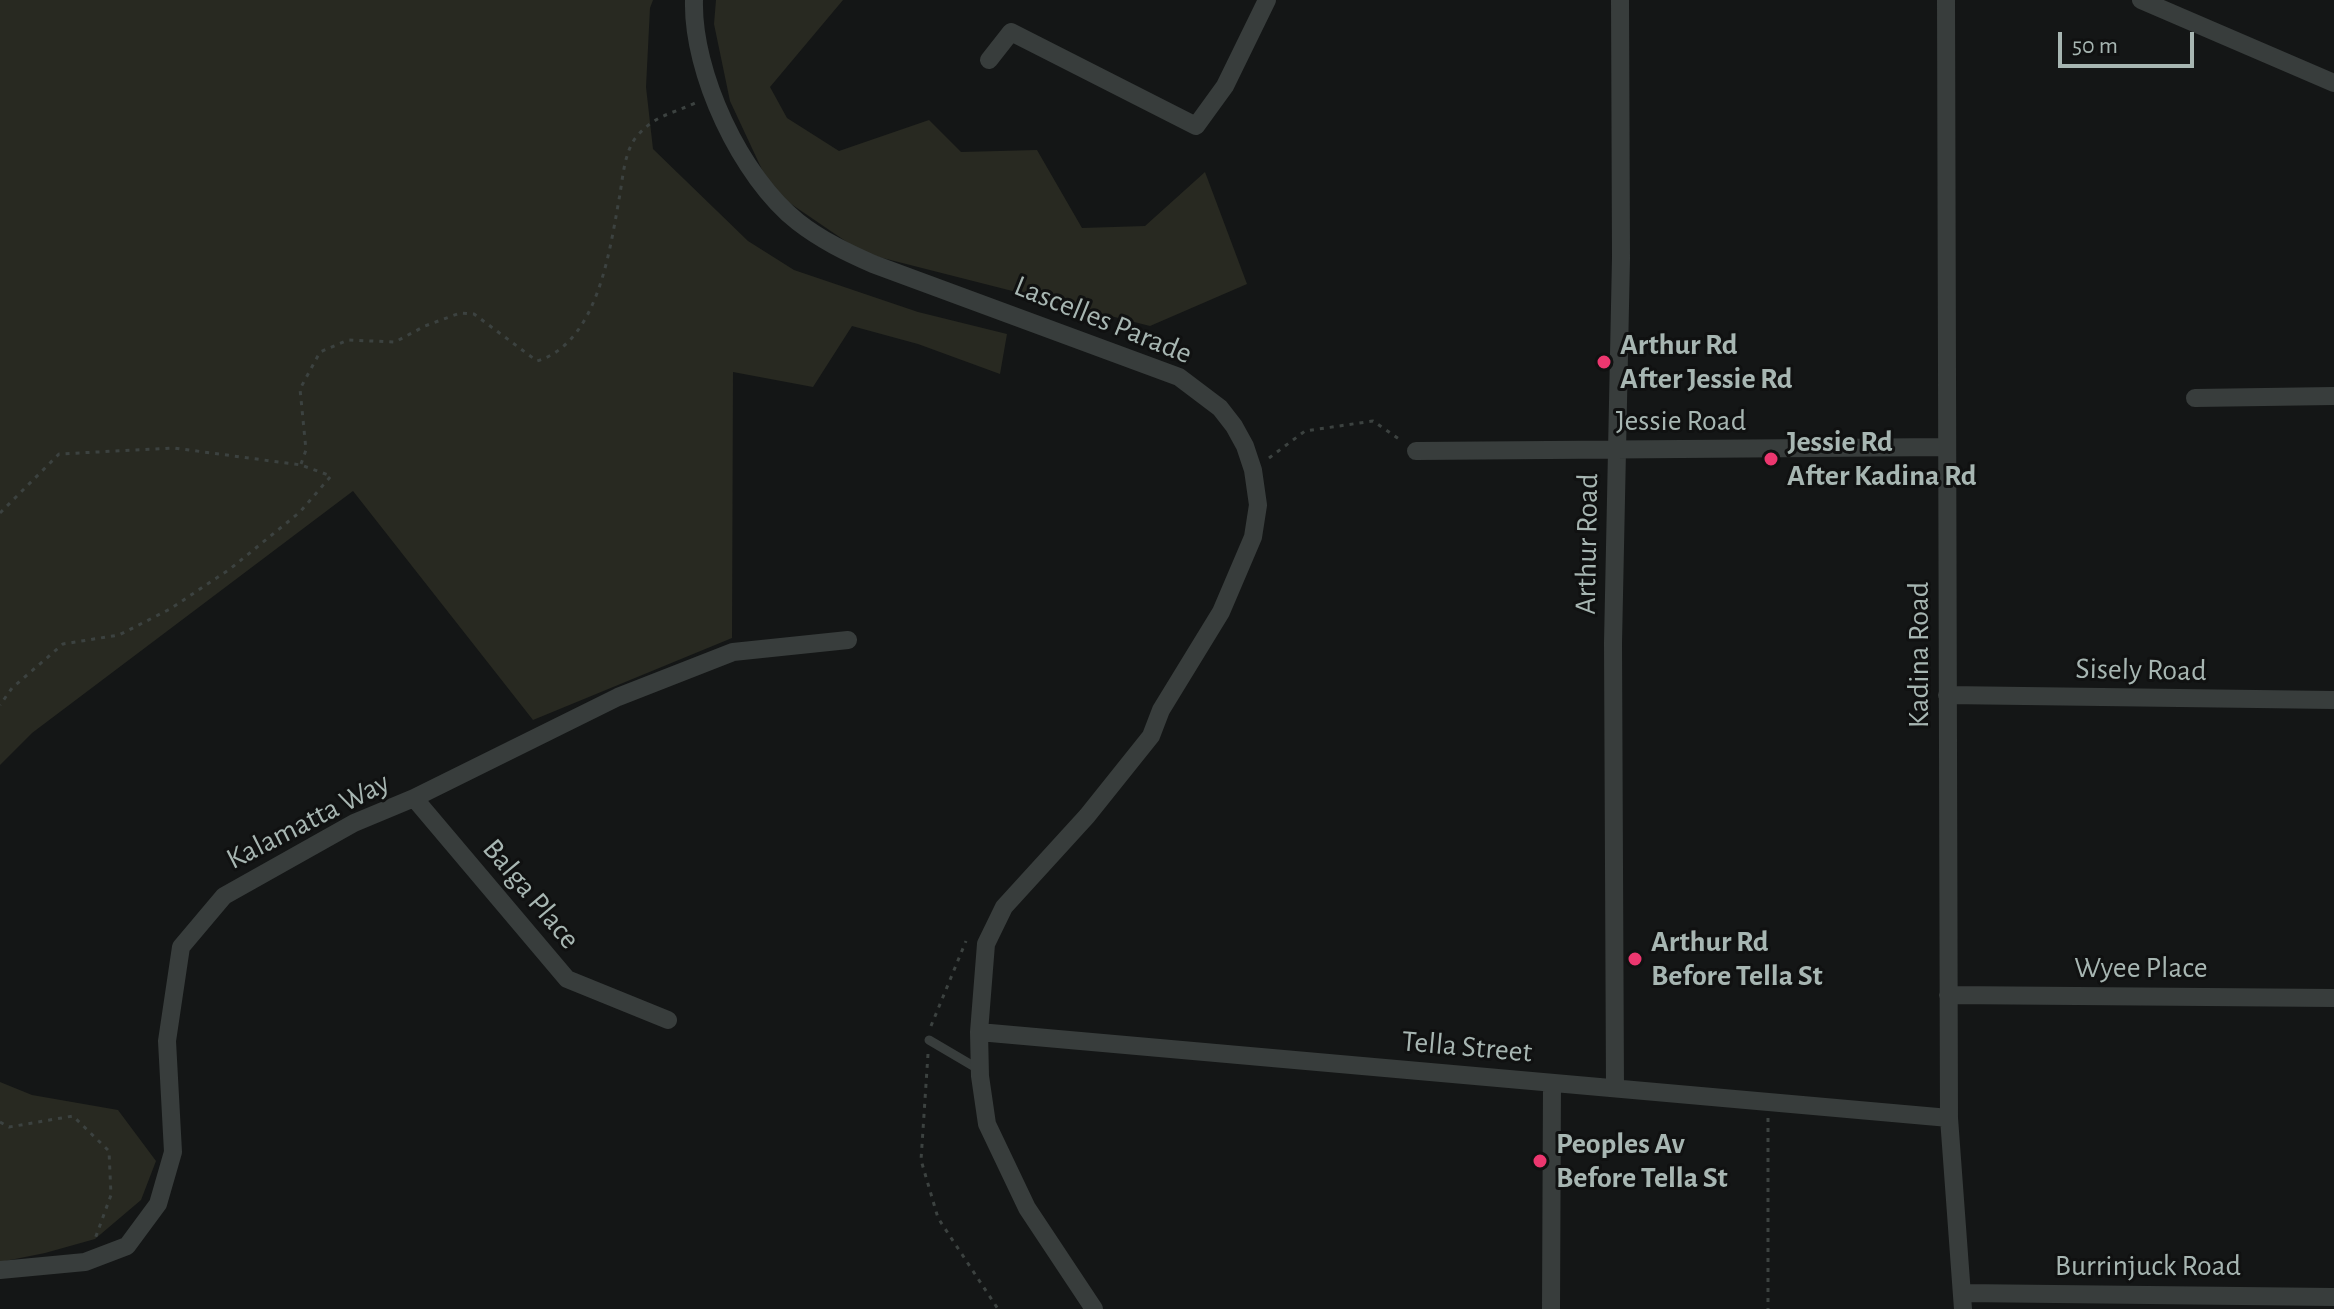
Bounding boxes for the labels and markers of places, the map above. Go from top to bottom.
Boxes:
place label: Arthur Rd After Jessie Rd [1620,327,1793,398]
marker: Arthur Rd After Jessie Rd [1595,353,1613,371]
place label: Jessie Rd After Kadina Rd [1787,424,1976,494]
marker: Jessie Rd After Kadina Rd [1762,450,1780,468]
place label: Arthur Rd Before Tella St [1651,924,1823,994]
marker: Arthur Rd Before Tella St [1626,950,1644,968]
place label: Peoples Av Before Tella St [1556,1126,1728,1196]
marker: Peoples Av Before Tella St [1531,1152,1549,1170]

